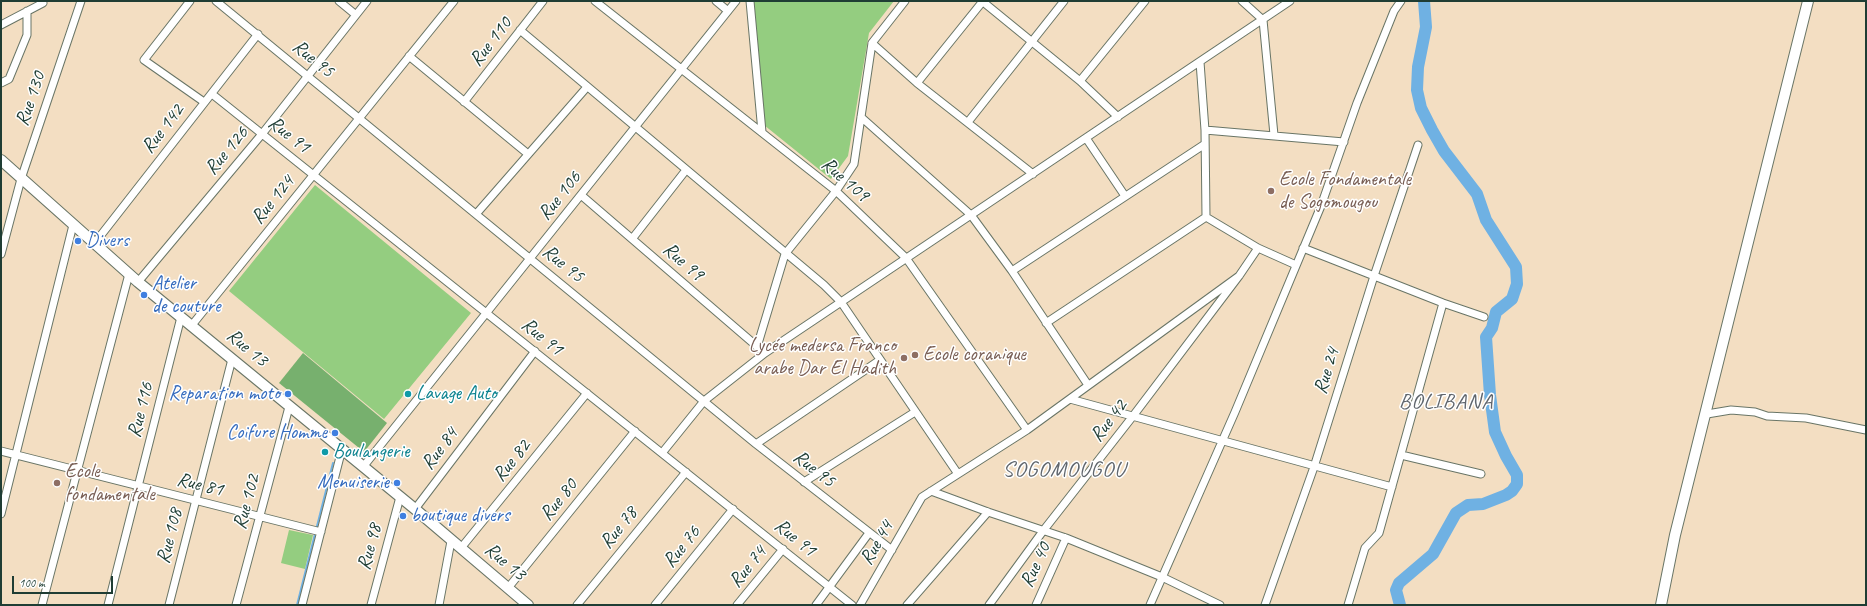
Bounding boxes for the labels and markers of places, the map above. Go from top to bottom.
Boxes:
place label: Ecole Fondamentale de Sogomougou [1279,168,1411,215]
marker: Ecole Fondamentale de Sogomougou [1266,186,1276,196]
place label: Divers [86,229,129,253]
marker: Divers [73,236,83,246]
place label: Atelier de couture [152,272,220,319]
marker: Atelier de couture [139,290,149,300]
place label: Lycée medersa Franco arabe Dar El Hadith [749,334,896,381]
place label: Ecole coranique [923,343,1026,367]
marker: Ecole coranique [910,350,920,360]
marker: Lycée medersa Franco arabe Dar El Hadith [899,353,909,363]
place label: Reparation moto [168,382,280,406]
place label: Lavage Auto [416,382,497,406]
marker: Reparation moto [283,389,293,399]
marker: Lavage Auto [403,389,413,399]
place label: Coifure Homme [227,421,327,445]
marker: Coifure Homme [330,428,340,438]
place label: Boulangerie [333,440,409,464]
marker: Boulangerie [320,447,330,457]
place label: Ecole fondamentale [65,460,155,507]
place label: Menuiserie [317,471,389,495]
marker: Ecole fondamentale [52,478,62,488]
marker: Menuiserie [392,478,402,488]
place label: boutique divers [411,504,510,528]
marker: boutique divers [398,511,408,521]

